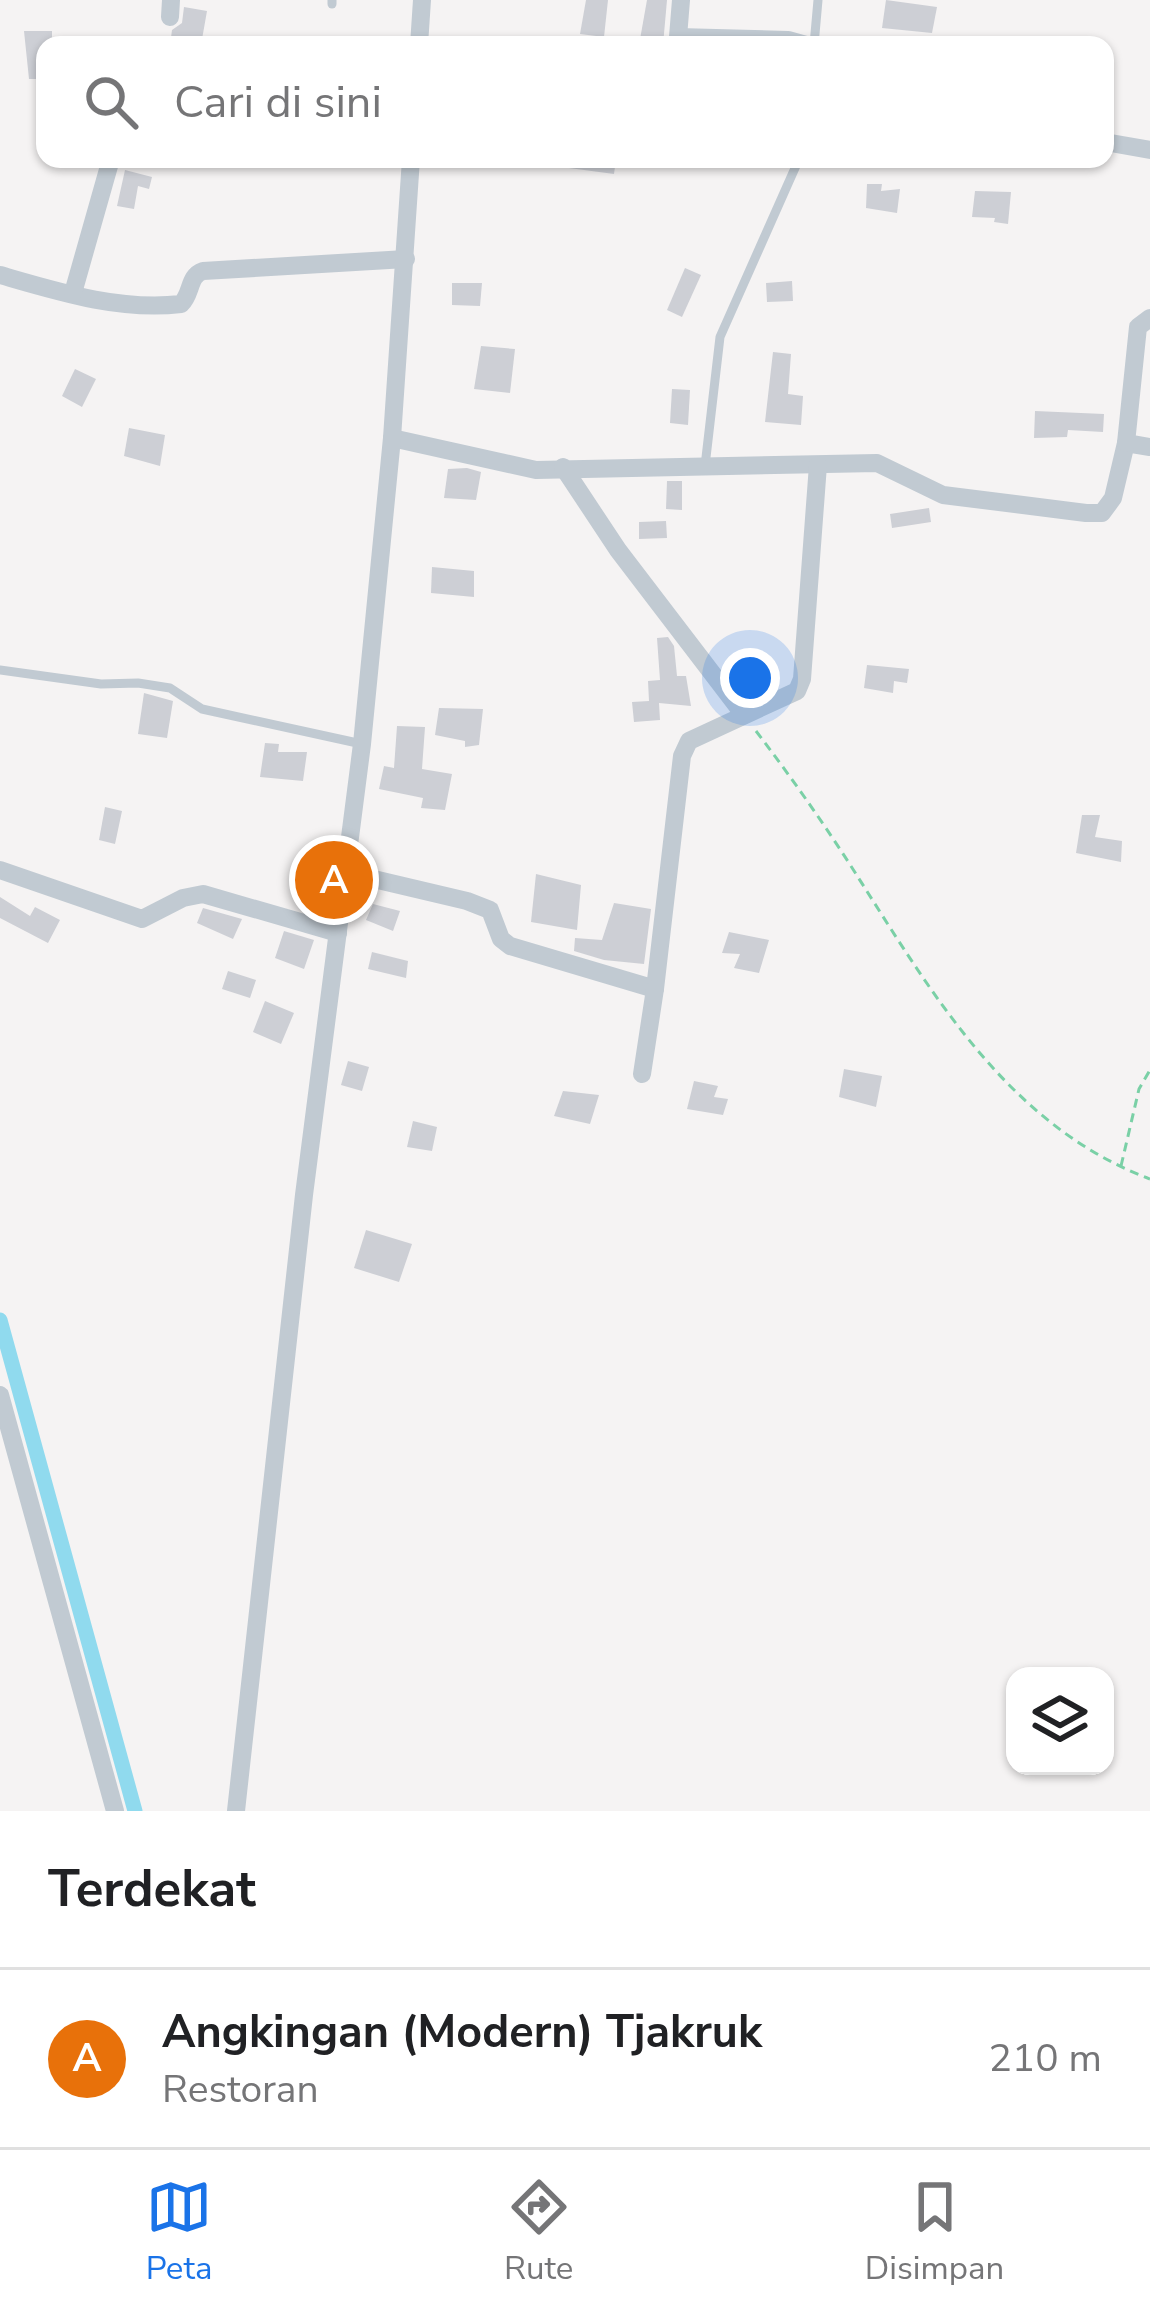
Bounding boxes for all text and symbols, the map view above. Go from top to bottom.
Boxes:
search box [36,36,1114,168]
icon: search [78,69,144,135]
text: Cari di sini [174,72,382,133]
your location [720,648,780,708]
pin: A [295,835,373,925]
map controls [1006,1667,1114,1775]
button: layers [1006,1667,1114,1775]
text: Terdekat [48,1854,256,1924]
text: Angkingan (Modern) Tjakruk [162,2002,762,2063]
text: A [72,2032,102,2085]
text: 210 m [988,2032,1102,2085]
text: Restoran [162,2063,319,2116]
tab: Peta [146,2174,212,2291]
tab: Rute [504,2174,573,2291]
tab: Disimpan [865,2174,1004,2291]

